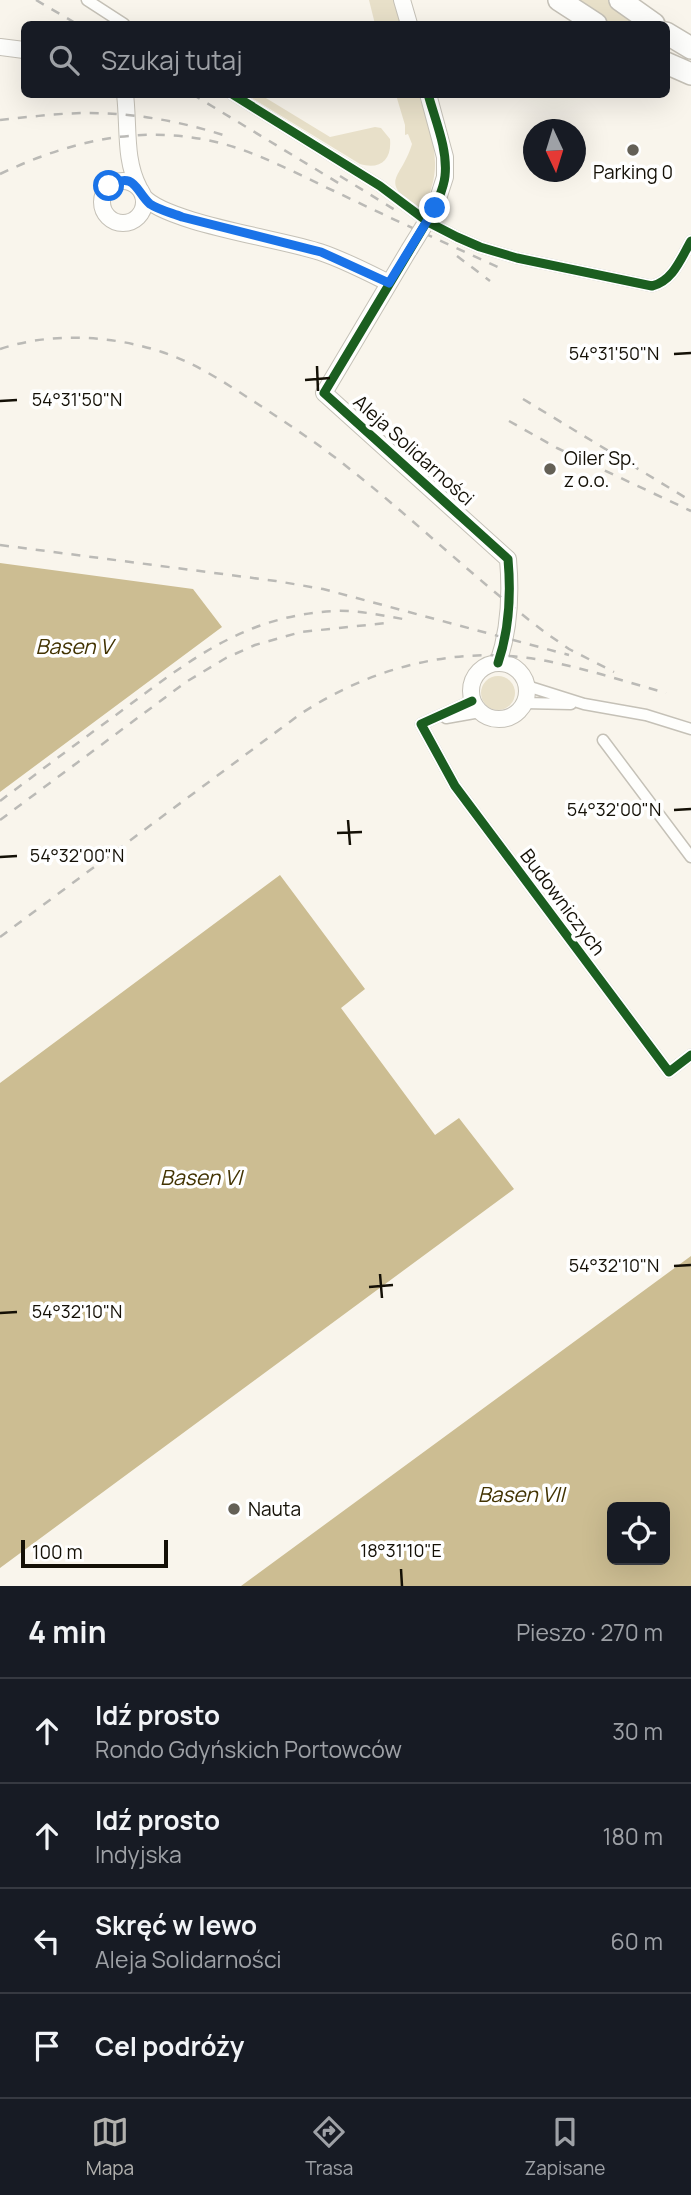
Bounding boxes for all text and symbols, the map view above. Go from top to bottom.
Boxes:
search box [21,21,670,98]
icon: search [45,41,83,79]
text: Szukaj tutaj [101,42,243,78]
north arrow [523,119,586,182]
marker: Parking 0 [625,142,641,158]
place label: Parking 0 [593,159,673,185]
route start [93,170,124,201]
route end [419,192,450,223]
text: 54°31'50"N [569,341,659,365]
text: 54°31'50"N [32,387,122,411]
street label: Aleja Solidarności [348,389,480,511]
place label: Oiler Sp. z o.o. [564,445,636,493]
marker: Oiler Sp. z o.o. [542,461,558,477]
water label: Basen V [36,632,117,660]
text: 54°32'00"N [567,797,661,821]
text: 54°32'00"N [30,843,124,867]
street label: Budowniczych [514,843,612,961]
water label: Basen VI [160,1163,244,1191]
text: 54°32'10"N [569,1253,659,1277]
text: 54°32'10"N [32,1299,122,1323]
water label: Basen VII [478,1480,566,1508]
place label: Nauta [248,1496,301,1522]
marker: Nauta [226,1501,242,1517]
map controls [607,1502,670,1565]
button: locate [607,1502,670,1565]
scale bar [21,1537,168,1569]
text: 18°31'10"E [360,1538,442,1562]
text: 100 m [32,1539,83,1565]
text: 4 min [28,1611,106,1652]
text: Pieszo · 270 m [516,1616,663,1648]
text: Idź prosto [95,1697,220,1733]
icon: ahead [28,1712,66,1750]
text: 30 m [612,1715,663,1747]
text: Rondo Gdyńskich Portowców [95,1733,402,1765]
text: Idź prosto [95,1802,220,1838]
icon: ahead [28,1817,66,1855]
text: 180 m [603,1820,663,1852]
text: Indyjska [95,1838,182,1870]
text: Skręć w lewo [95,1907,257,1943]
icon: left [28,1922,66,1960]
text: 60 m [611,1925,663,1957]
text: Aleja Solidarności [95,1943,282,1975]
icon: arrive [28,2027,66,2065]
text: Cel podróży [95,2028,244,2064]
tab: Mapa [86,2113,134,2181]
tab: Trasa [305,2113,353,2181]
tab: Zapisane [525,2113,605,2181]

